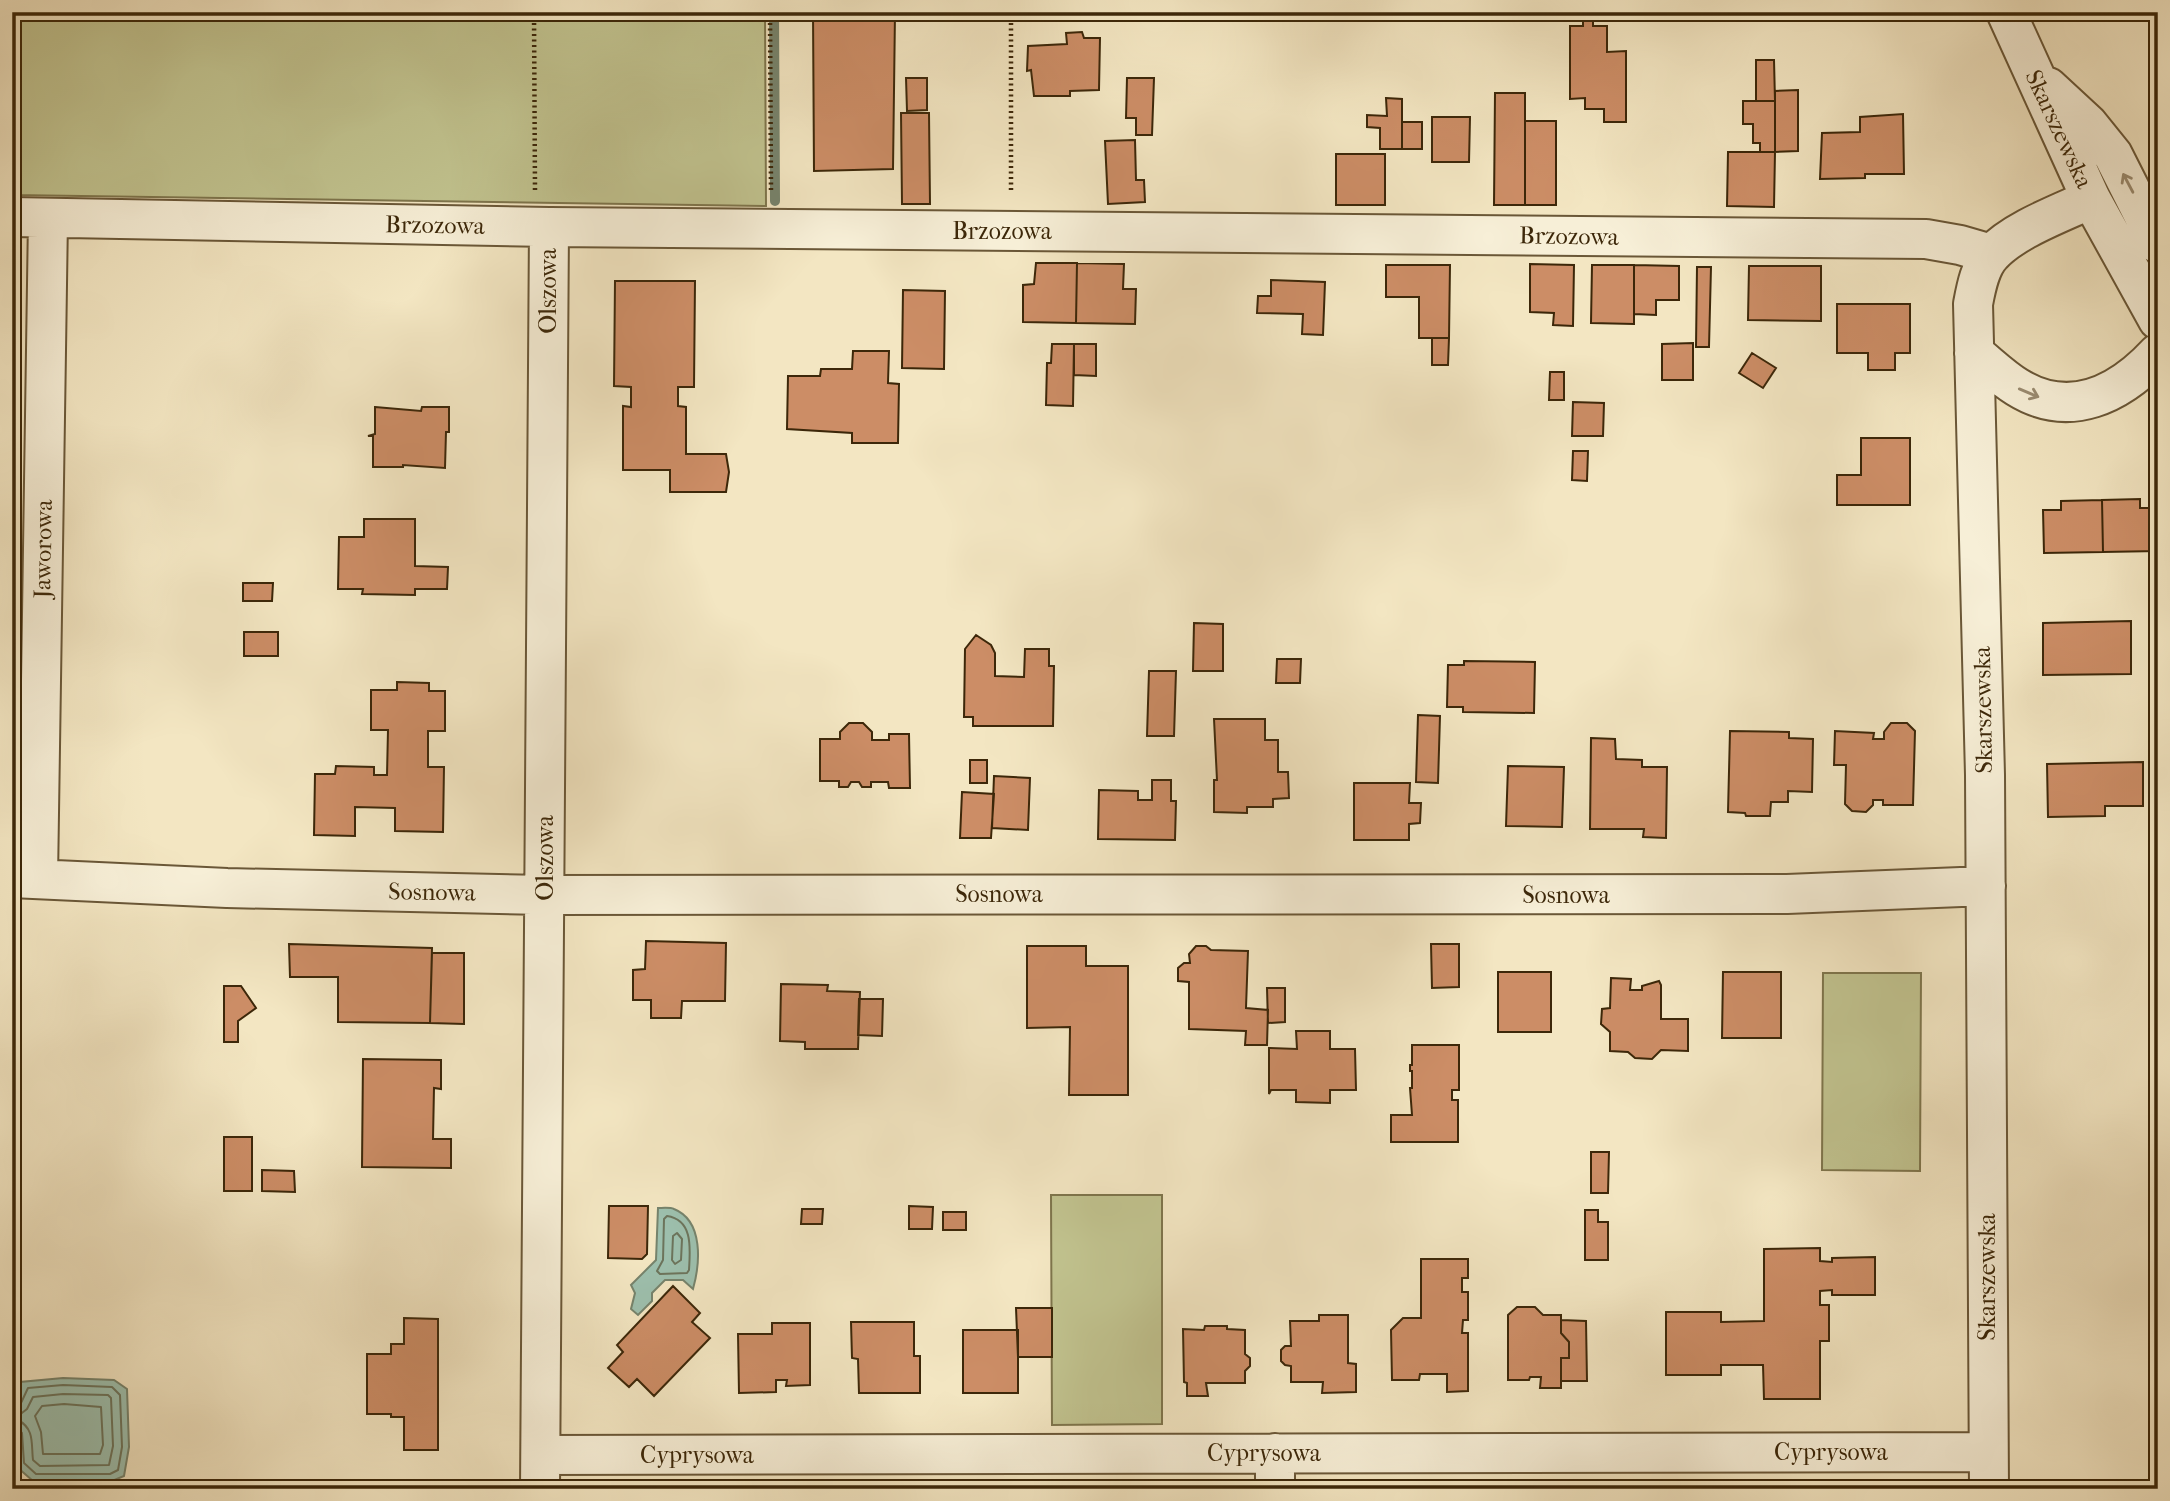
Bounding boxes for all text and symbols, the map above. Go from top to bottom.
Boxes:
street label: Skarszewska [2019,65,2099,193]
one-way arrow [2120,173,2134,194]
street label: Brzozowa [385,210,486,240]
street label: Brzozowa [952,217,1053,245]
street label: Brzozowa [1519,221,1620,251]
street label: Olszowa [534,247,562,334]
one-way arrow [2018,387,2040,400]
street label: Jaworowa [28,498,58,601]
street label: Skarszewska [1968,645,1998,774]
street label: Olszowa [531,814,559,901]
street label: Sosnowa [388,877,477,907]
street label: Sosnowa [955,880,1044,908]
street label: Sosnowa [1522,881,1611,909]
street label: Skarszewska [1973,1212,2001,1341]
street label: Cyprysowa [1774,1438,1889,1466]
street label: Cyprysowa [1207,1439,1322,1467]
street label: Cyprysowa [640,1441,755,1469]

